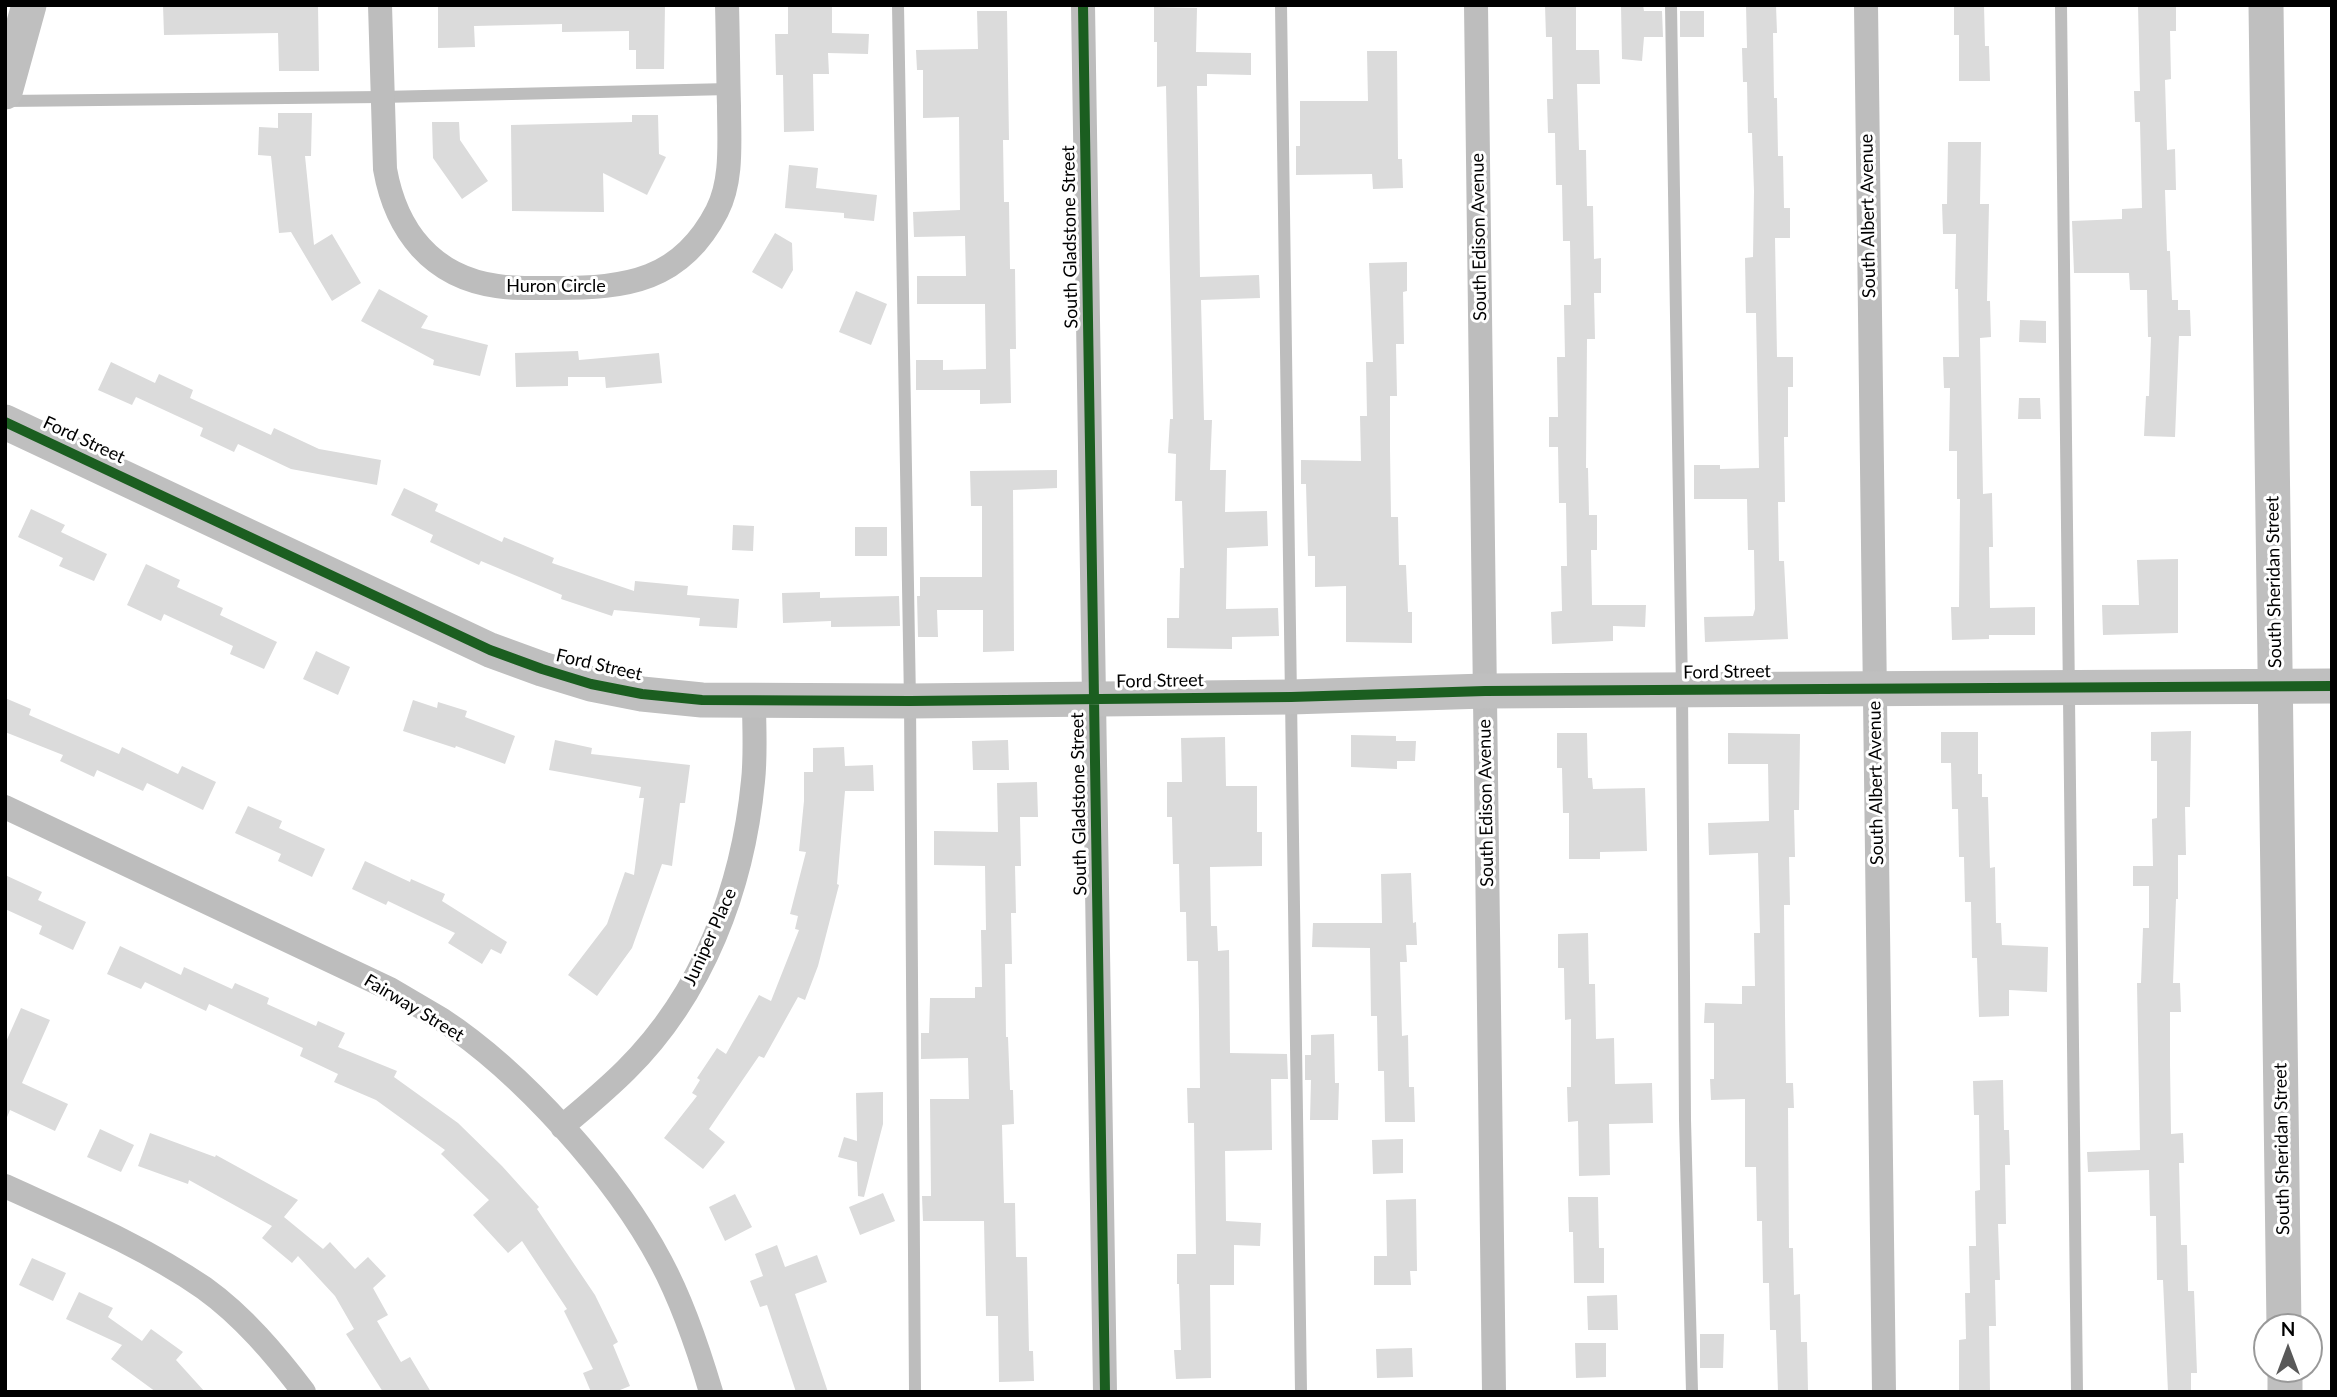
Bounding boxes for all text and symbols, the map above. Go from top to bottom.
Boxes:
street label: South Albert Avenue [1856,134,1880,298]
street label: South Gladstone Street [1058,145,1082,329]
street label: South Edison Avenue [1467,153,1491,321]
street label: Huron Circle [506,275,606,297]
street label: Ford Street [40,412,128,468]
street label: South Sheridan Street [2262,496,2286,668]
street label: Ford Street [554,645,644,685]
street label: Ford Street [1683,660,1771,684]
street label: Ford Street [1116,669,1204,693]
street label: South Albert Avenue [1864,701,1888,865]
street label: South Gladstone Street [1067,712,1091,896]
street label: South Edison Avenue [1474,719,1498,887]
street label: Juniper Place [679,885,741,989]
street label: Fairway Street [360,970,468,1046]
street label: South Sheridan Street [2270,1063,2294,1235]
north arrow [2253,1313,2323,1383]
text: N [2281,1317,2295,1340]

